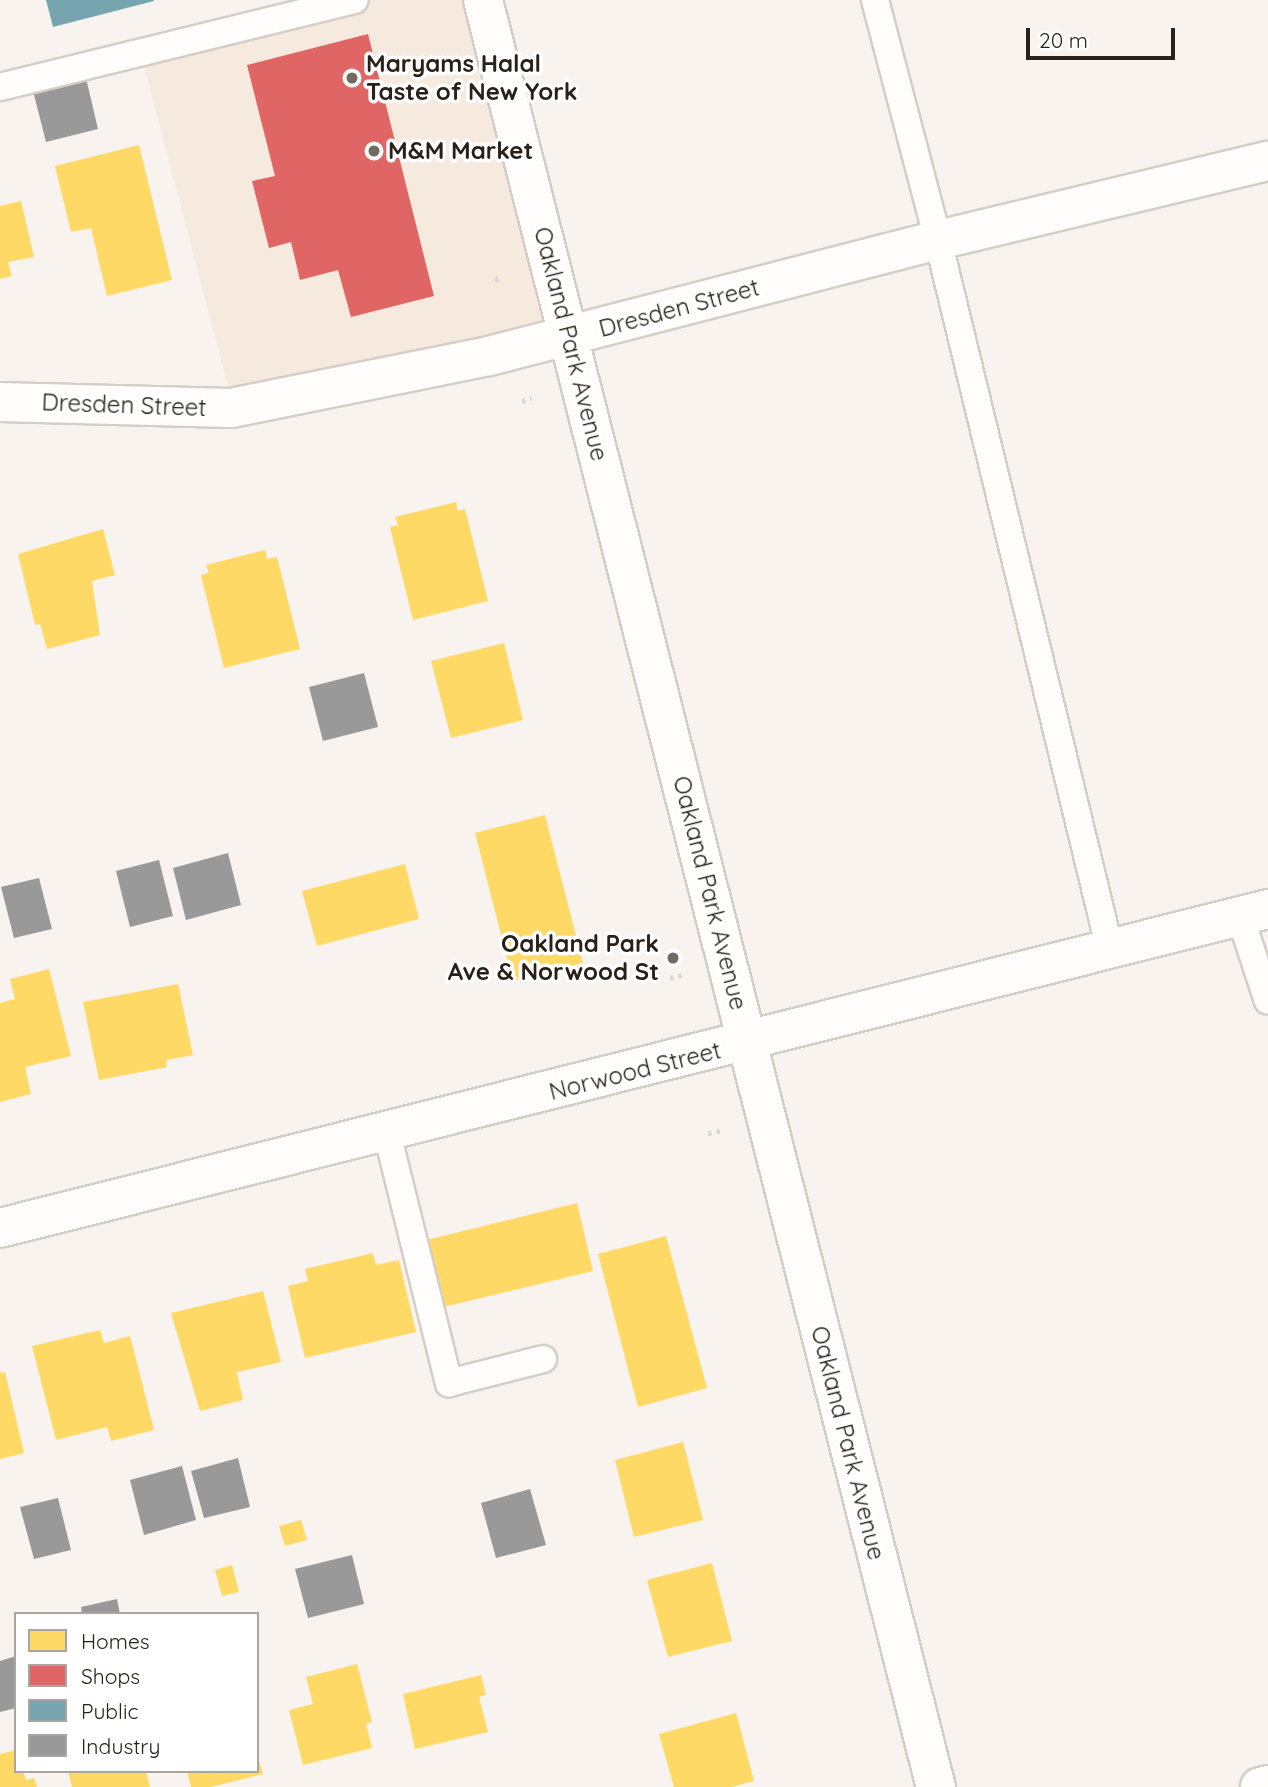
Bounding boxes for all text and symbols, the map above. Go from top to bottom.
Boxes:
scale bar [1030,14,1179,58]
text: 20 m [1039,27,1088,53]
place label: Maryams Halal Taste of New York [366,50,577,106]
marker: Maryams Halal Taste of New York [344,70,360,86]
place label: M&M Market [388,137,533,165]
marker: M&M Market [366,143,382,159]
street label: Oakland Park Avenue [528,224,614,464]
street label: Dresden Street [596,273,762,343]
street label: Dresden Street [41,388,207,422]
street label: Oakland Park Avenue [667,773,753,1013]
place label: Oakland Park Ave & Norwood St [448,930,659,986]
marker: Oakland Park Ave & Norwood St [665,950,681,966]
street label: Norwood Street [546,1036,724,1106]
street label: Oakland Park Avenue [805,1323,891,1563]
legend [14,1612,259,1773]
text: Homes [81,1628,150,1654]
text: Shops [81,1663,140,1689]
text: Public [81,1698,138,1724]
text: Industry [81,1733,160,1759]

